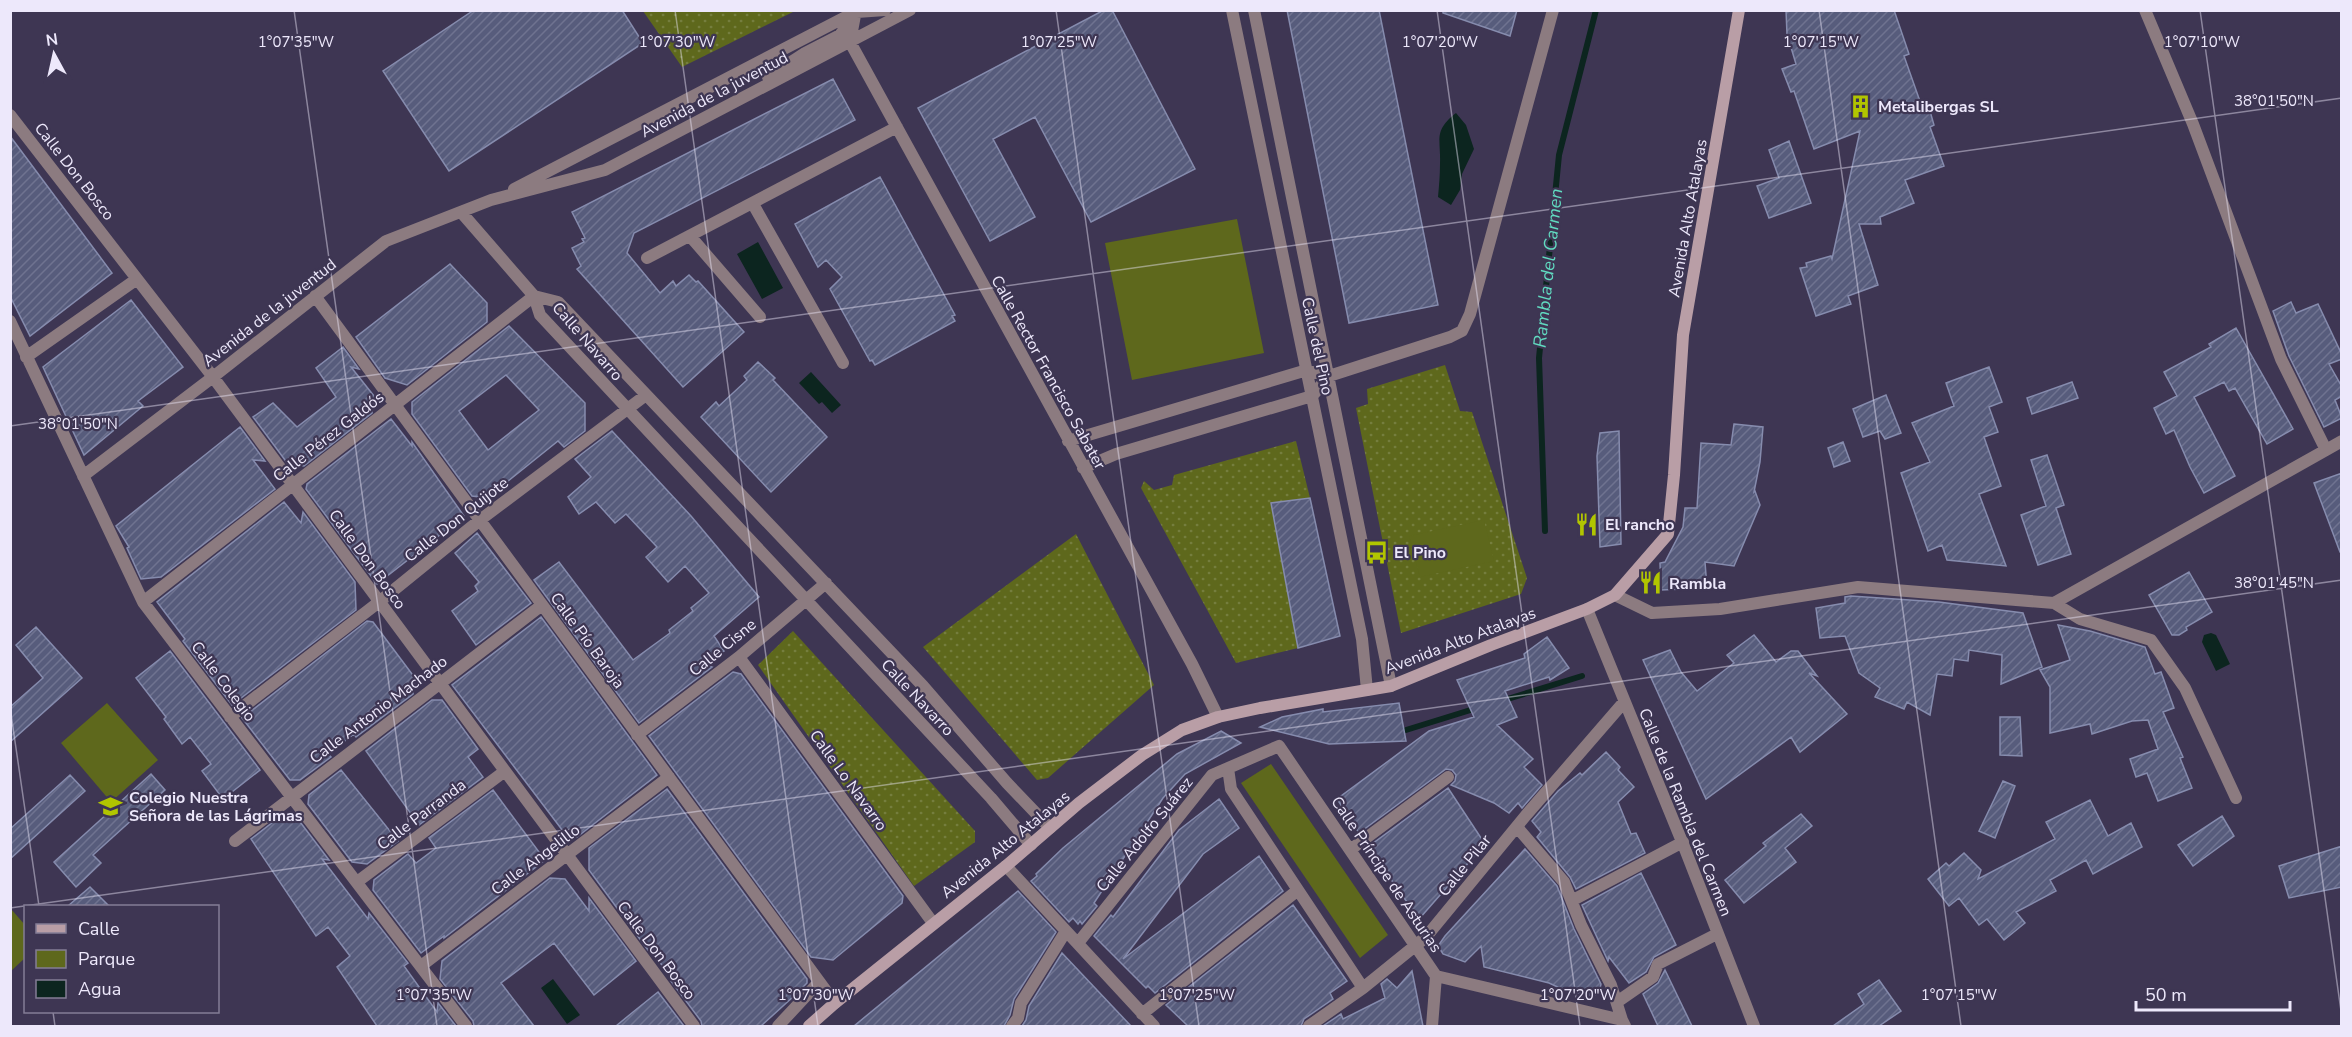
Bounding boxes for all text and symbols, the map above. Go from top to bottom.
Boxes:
north arrow [24,24,84,84]
text: N [45,28,60,52]
text: 1°07'35"W [258,32,335,52]
text: 1°07'30"W [639,32,716,52]
text: 1°07'25"W [1021,32,1098,52]
text: 1°07'20"W [1402,32,1479,52]
text: 1°07'15"W [1783,32,1860,52]
text: 1°07'10"W [2164,32,2241,52]
street label: Avenida de la juventud [637,47,792,143]
text: 38°01'50"N [2234,91,2314,111]
building icon: Metalibergas SL [1847,93,1873,119]
place label: Metalibergas SL [1878,96,1999,118]
street label: Calle Don Bosco [29,118,119,225]
street label: Avenida Alto Atalayas [1663,137,1713,299]
water label: Rambla del Carmen [1528,187,1568,349]
street label: Avenida de la juventud [198,254,341,372]
street label: Calle Rector Francisco Sabater [986,272,1111,474]
street label: Calle del Pino [1296,295,1338,397]
street label: Calle Navarro [547,297,628,386]
street label: Calle Pérez Galdós [268,386,389,487]
text: 38°01'50"N [38,414,118,434]
street label: Calle Don Quijote [400,472,513,567]
street label: Calle Don Bosco [323,505,411,614]
restaurant icon: El rancho [1574,511,1600,537]
place label: El rancho [1605,514,1674,536]
bus stop icon: El Pino [1363,539,1389,565]
place label: El Pino [1394,542,1446,564]
restaurant icon: Rambla [1638,570,1664,596]
place label: Rambla [1669,573,1726,595]
text: 38°01'45"N [2234,573,2314,593]
street label: Calle Pío Baroja [545,588,630,693]
street label: Avenida Alto Atalayas [1382,602,1539,680]
street label: Calle Cisne [684,614,761,682]
street label: Calle Colegio [186,637,261,726]
street label: Calle Antonio Machado [305,651,452,769]
street label: Calle Navarro [876,654,959,741]
street label: Calle de la Rambla del Carmen [1633,705,1737,920]
street label: Calle Lo Navarro [804,726,892,836]
street label: Calle Adolfo Suárez [1091,772,1198,897]
street label: Calle Parranda [373,774,471,855]
street label: Avenida Alto Atalayas [936,786,1075,904]
place label: Colegio Nuestra Señora de las Lágrimas [129,787,303,827]
street label: Calle Príncipe de Asturias [1326,792,1447,957]
school or university icon: Colegio Nuestra Señora de las Lágrimas [98,793,124,819]
street label: Calle Angelillo [486,819,585,901]
street label: Calle Pilar [1433,830,1497,901]
street label: Calle Don Bosco [612,897,701,1005]
legend [24,905,219,1013]
text: Calle [78,917,120,941]
text: Parque [78,947,135,971]
scale bar [2136,974,2290,1012]
text: Agua [78,977,121,1001]
text: 50 m [2145,983,2187,1007]
text: 1°07'35"W [396,985,473,1005]
text: 1°07'30"W [778,985,855,1005]
text: 1°07'25"W [1159,985,1236,1005]
text: 1°07'20"W [1540,985,1617,1005]
text: 1°07'15"W [1921,985,1998,1005]

